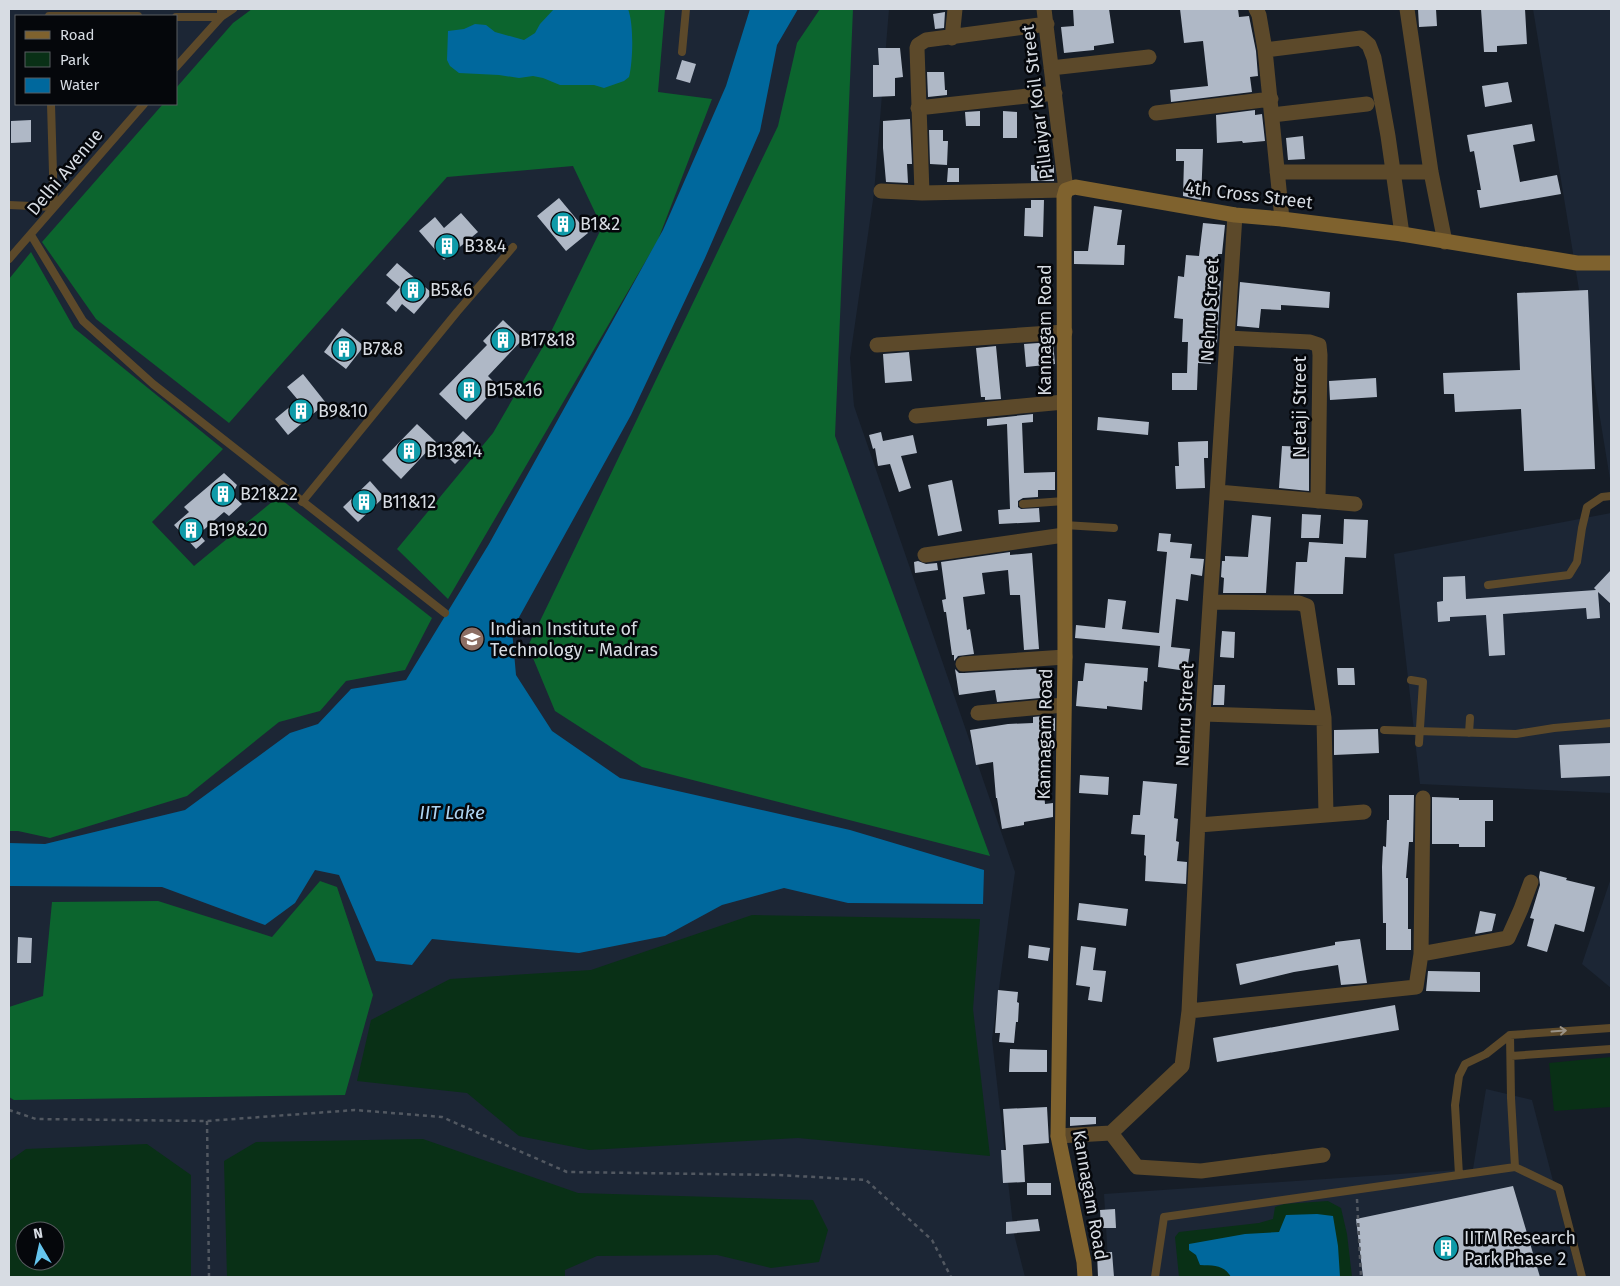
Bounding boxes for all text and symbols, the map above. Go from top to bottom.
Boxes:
legend [15,15,178,105]
street label: Pillaiyar Koil Street [1017,23,1057,181]
text: Road [60,26,95,44]
text: Park [60,51,90,69]
text: Water [60,76,99,94]
street label: Delhi Avenue [22,124,108,220]
street label: 4th Cross Street [1184,176,1315,214]
building icon: B1&2 [550,211,576,237]
place label: B1&2 [580,213,620,235]
building icon: B3&4 [434,233,460,259]
place label: B3&4 [464,235,507,257]
street label: Nehru Street [1196,257,1224,362]
street label: Kannagam Road [1034,264,1056,396]
building icon: B5&6 [400,277,426,303]
place label: B5&6 [430,279,473,301]
building icon: B17&18 [490,327,516,353]
place label: B17&18 [520,329,575,351]
building icon: B7&8 [331,336,357,362]
place label: B7&8 [362,338,403,360]
street label: Netaji Street [1289,356,1311,458]
building icon: B15&16 [456,377,482,403]
place label: B15&16 [486,379,542,401]
building icon: B9&10 [288,398,314,424]
place label: B9&10 [318,400,368,422]
building icon: B13&14 [396,438,422,464]
place label: B13&14 [426,440,483,462]
building icon: B21&22 [210,481,236,507]
place label: B21&22 [240,483,298,505]
building icon: B11&12 [351,489,377,515]
place label: B11&12 [382,491,436,513]
building icon: B19&20 [178,517,204,543]
place label: B19&20 [208,519,268,541]
place label: Indian Institute of Technology - Madras [490,618,658,661]
school or university icon: Indian Institute of Technology - Madras [459,626,485,652]
street label: Nehru Street [1171,662,1199,767]
street label: Kannagam Road [1033,668,1057,800]
water label: IIT Lake [419,801,485,824]
one-way arrow [1551,1027,1567,1036]
street label: Kannagam Road [1068,1128,1112,1262]
north arrow [15,1221,65,1271]
text: N [32,1225,44,1243]
place label: IITM Research Park Phase 2 [1464,1227,1576,1270]
building icon: IITM Research Park Phase 2 [1433,1235,1459,1261]

